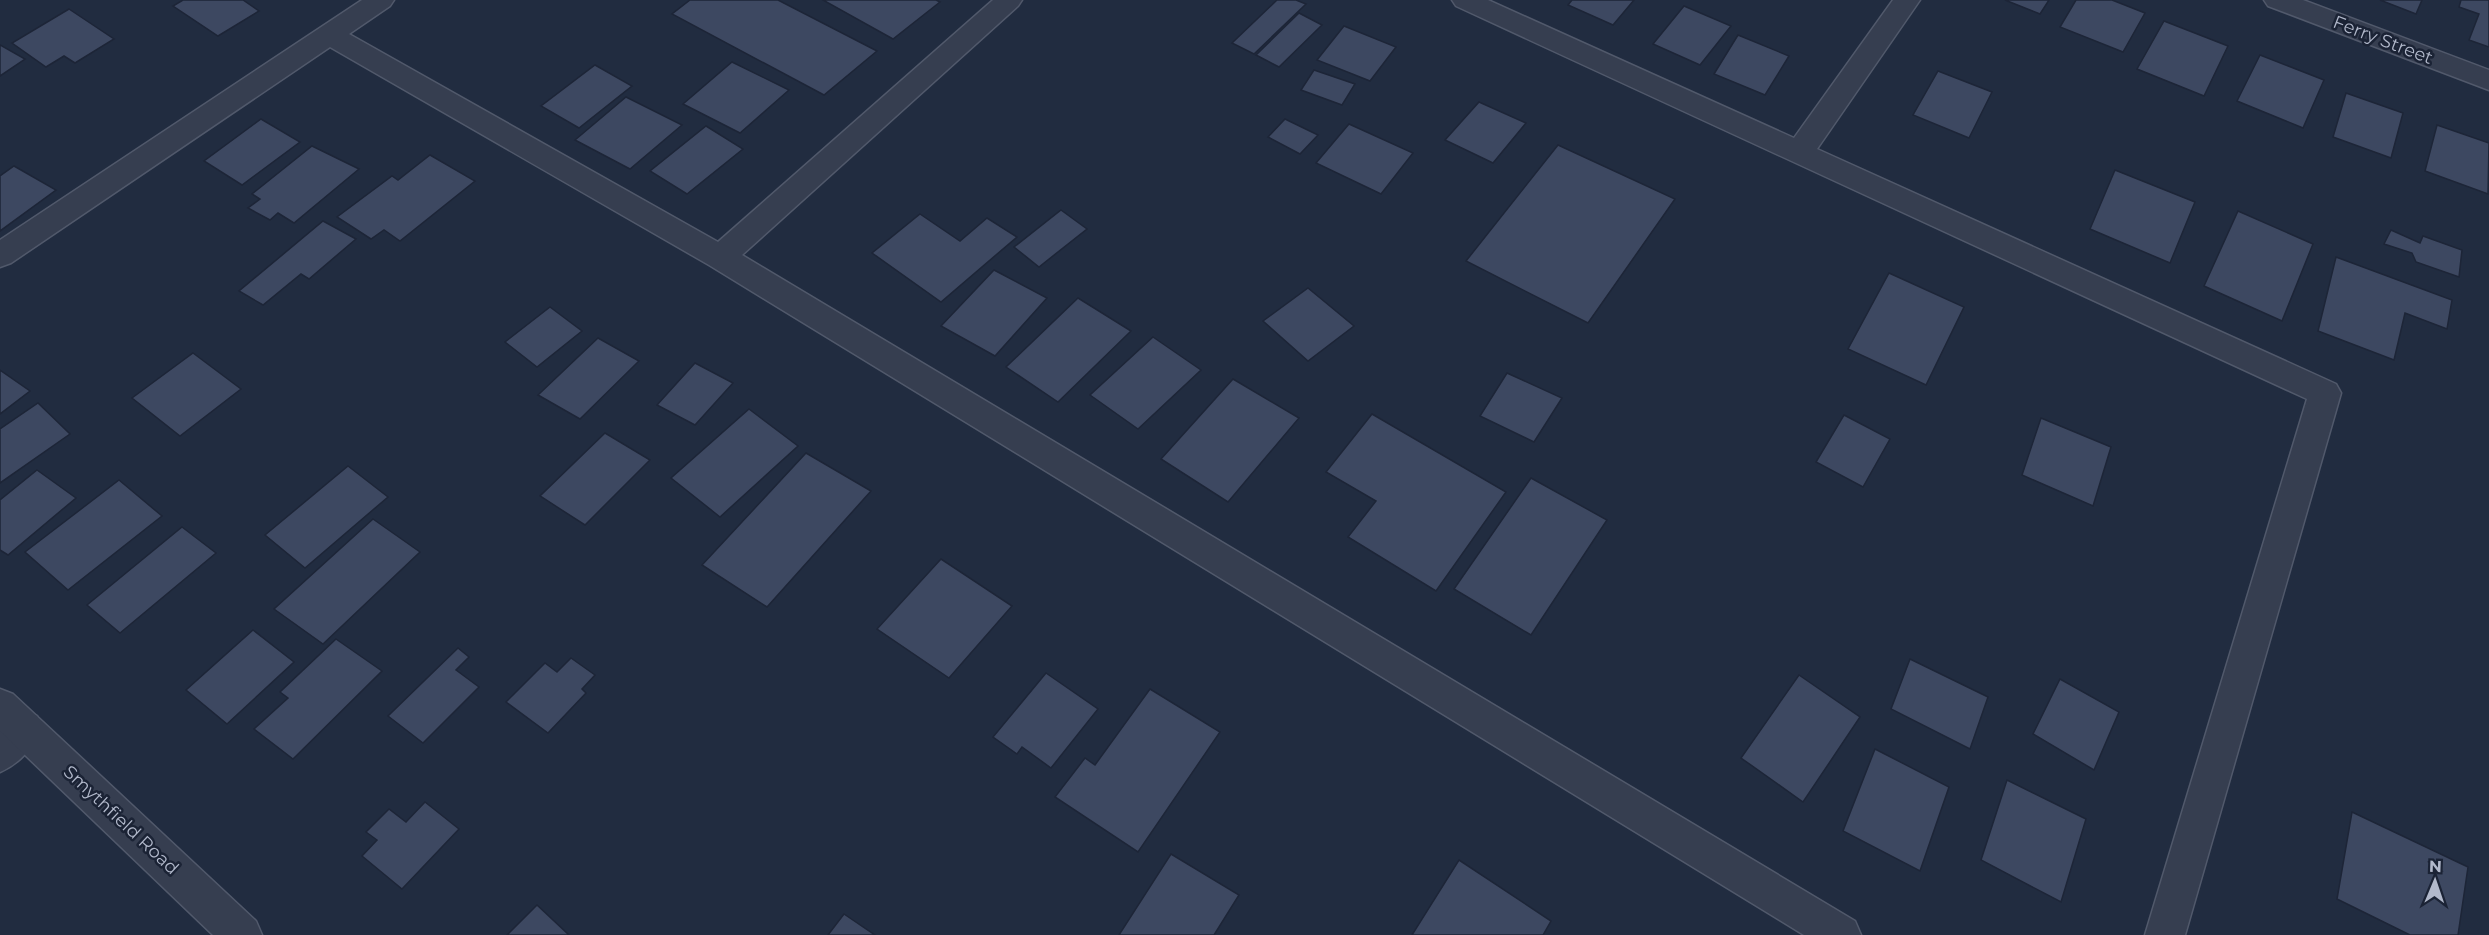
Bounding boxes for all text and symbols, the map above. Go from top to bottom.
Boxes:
street label: Ferry Street [2330,11,2436,69]
street label: Smythfield Road [59,761,183,879]
north arrow [2405,851,2465,911]
text: N [2429,857,2442,876]

